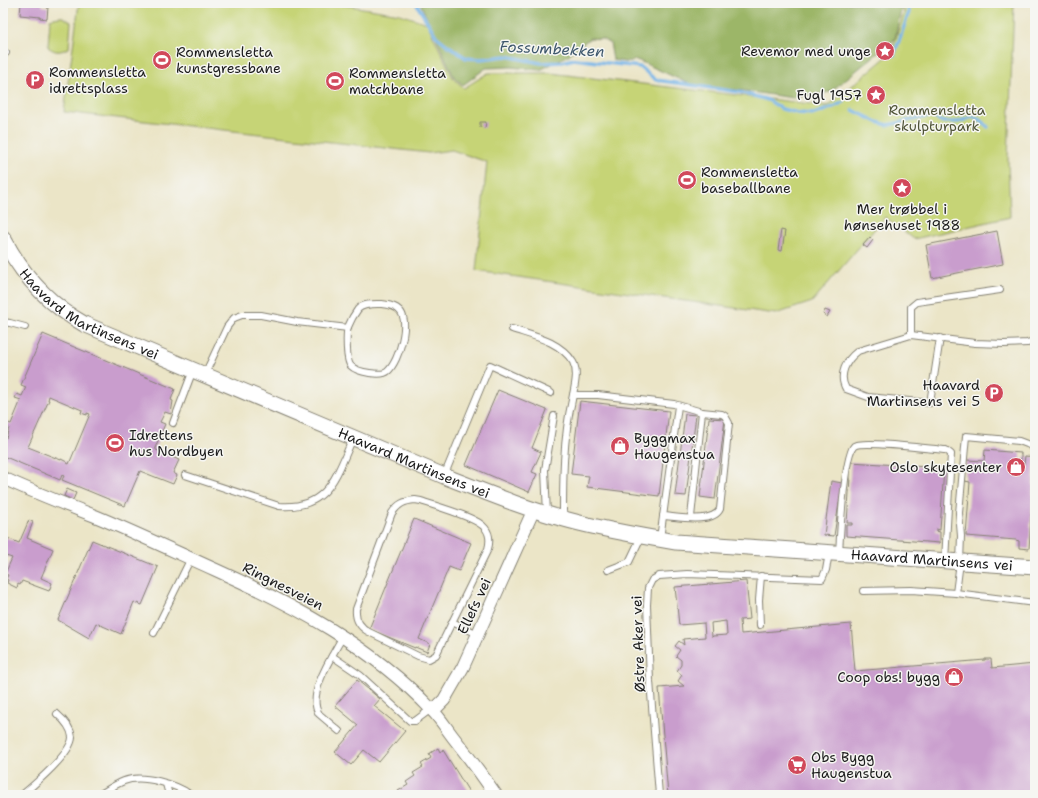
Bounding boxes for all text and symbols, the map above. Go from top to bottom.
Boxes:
water label: Fossumbekken [499,36,605,62]
place icon: Revemor med unge [874,40,896,62]
place label: Revemor med unge [741,42,871,60]
place label: Rommensletta kunstgressbane [176,43,281,77]
sports icon: Rommensletta kunstgressbane [151,49,173,71]
place label: Rommensletta idrettsplass [49,63,146,97]
place label: Rommensletta matchbane [349,64,446,98]
parking icon: Rommensletta idrettsplass [24,69,46,91]
sports icon: Rommensletta matchbane [324,70,346,92]
place icon: Fugl 1957 [865,84,887,106]
place label: Fugl 1957 [797,86,862,104]
park label: Rommensletta skulpturpark [889,101,986,135]
place label: Rommensletta baseballbane [701,163,798,197]
sports icon: Rommensletta baseballbane [676,169,698,191]
place icon: Mer trøbbel i hønsehuset 1988 [891,177,913,199]
place label: Mer trøbbel i hønsehuset 1988 [844,200,960,234]
street label: Haavard Martinsens vei [16,265,161,364]
place label: Haavard Martinsens vei 5 [867,376,980,410]
parking icon: Haavard Martinsens vei 5 [983,382,1005,404]
street label: Haavard Martinsens vei [336,423,492,502]
place label: Idrettens hus Nordbyen [129,426,224,460]
place label: Byggmax Haugenstua [634,429,715,463]
sports icon: Idrettens hus Nordbyen [104,432,126,454]
shop icon: Byggmax Haugenstua [609,435,631,457]
shop icon: Oslo skytesenter [1005,456,1027,478]
place label: Oslo skytesenter [889,458,1002,476]
street label: Haavard Martinsens vei [850,545,1013,574]
street label: Ringnesveien [240,558,327,614]
street label: Ellefs vei [453,575,495,637]
street label: Østre Aker vei [627,595,649,693]
shop icon: Coop obs! bygg [943,666,965,688]
place label: Coop obs! bygg [837,668,940,686]
place label: Obs Bygg Haugenstua [811,748,892,782]
supermarket icon: Obs Bygg Haugenstua [786,754,808,776]

